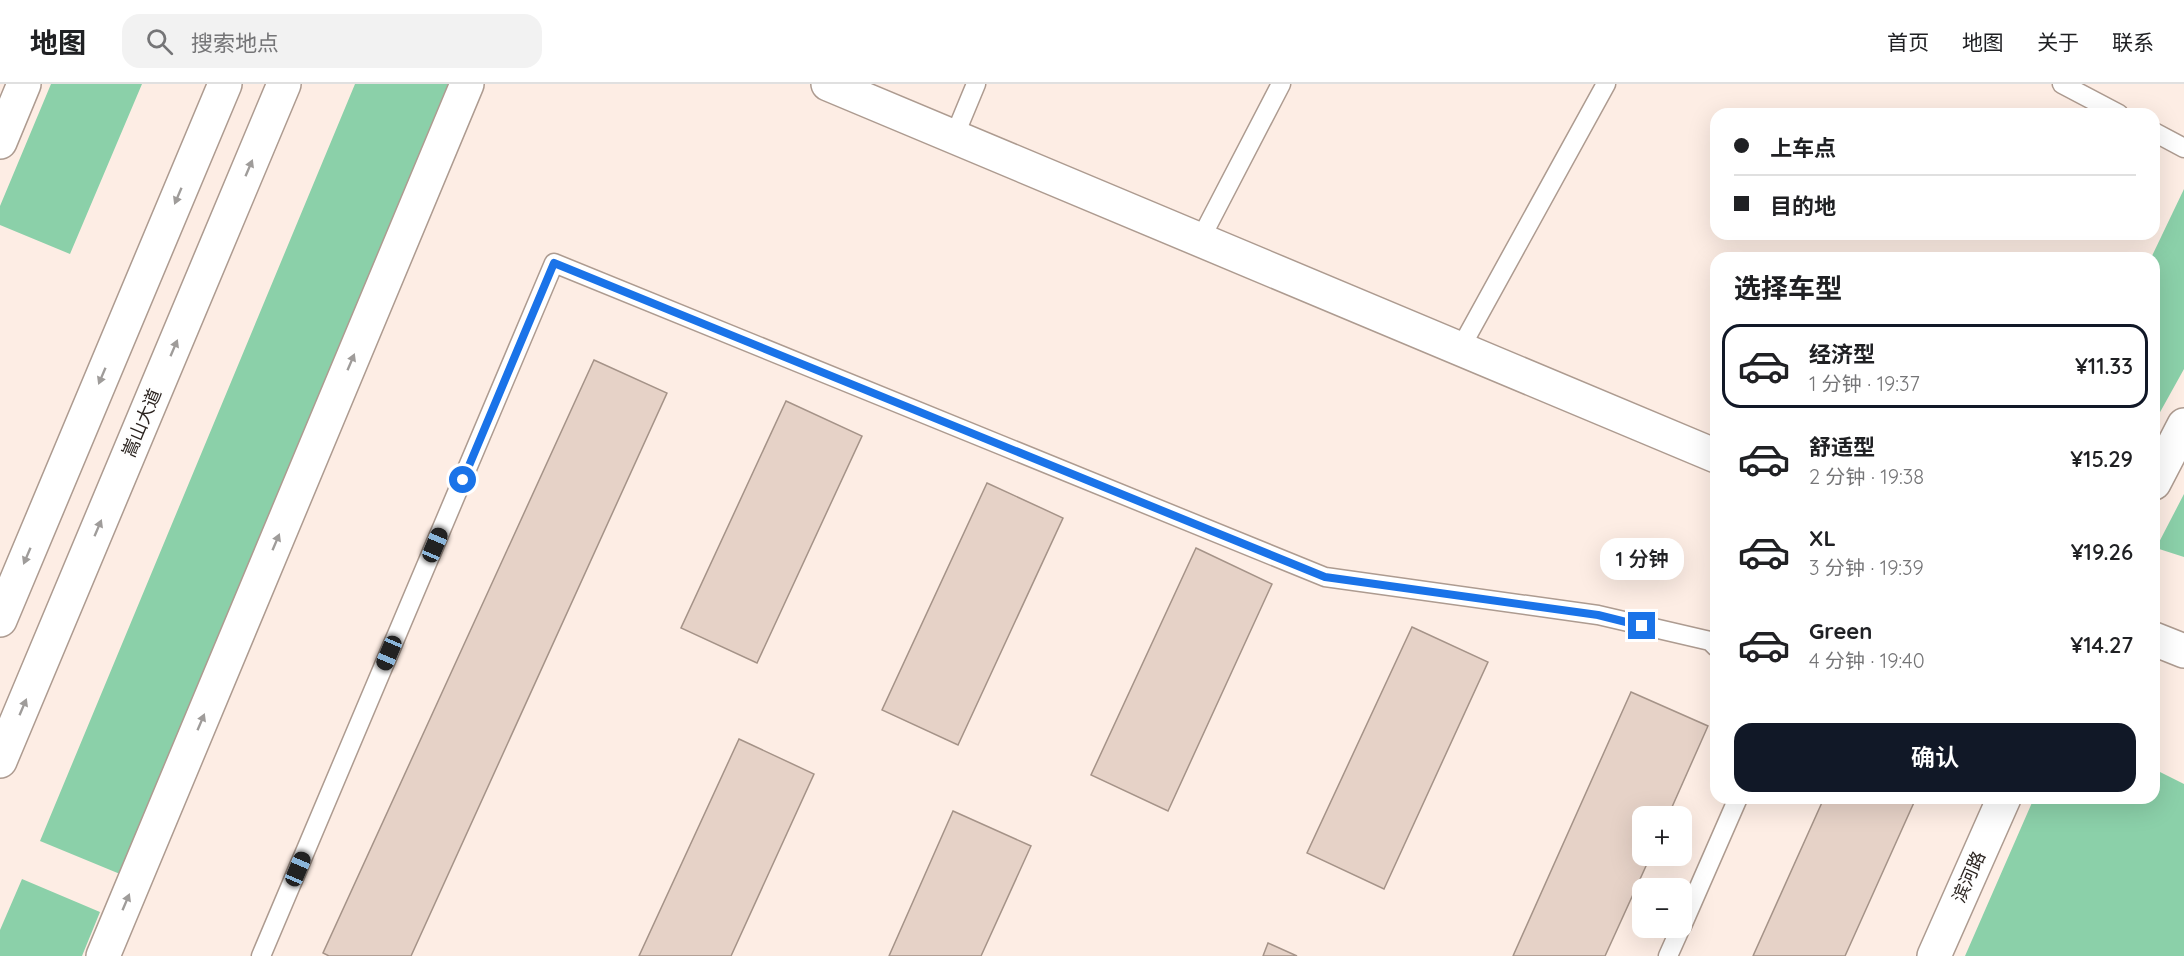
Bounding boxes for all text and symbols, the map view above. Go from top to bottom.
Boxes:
search box [122,14,542,68]
text: 地图 [30,25,86,60]
icon: search [143,25,176,58]
text: 搜索地点 [191,29,279,57]
text: 首页 [1887,29,1929,55]
text: 地图 [1962,29,2004,55]
text: 关于 [2037,29,2079,55]
text: 联系 [2112,29,2154,55]
text: 上车点 [1770,134,1836,162]
one-way arrow [245,159,254,177]
one-way arrow [173,187,182,205]
text: 目的地 [1770,192,1836,220]
text: 选择车型 [1734,271,1842,305]
one-way arrow [169,338,179,356]
icon: car [1737,339,1791,393]
text: 经济型 [1809,340,1875,368]
text: ¥11.33 [2075,352,2133,380]
one-way arrow [347,353,356,371]
one-way arrow [98,367,107,384]
text: 1 分钟 · 19:37 [1809,371,1920,396]
street label: 嵩山大道 [117,385,166,460]
icon: car [1737,432,1791,486]
text: 舒适型 [1809,433,1875,461]
text: ¥15.29 [2070,445,2133,473]
text: 2 分钟 · 19:38 [1809,464,1924,489]
route start [449,466,476,493]
one-way arrow [93,518,103,536]
text: XL [1809,524,1836,552]
car [420,525,450,565]
icon: car [1737,525,1791,579]
one-way arrow [272,533,281,551]
text: ¥19.26 [2071,538,2133,566]
callout: 1 分钟 [1600,539,1684,581]
text: 1 分钟 [1615,546,1669,571]
one-way arrow [22,547,32,565]
text: 3 分钟 · 19:39 [1809,555,1924,580]
route end [1628,612,1655,639]
text: Green [1809,617,1872,645]
icon: car [1737,618,1791,672]
text: ¥14.27 [2070,631,2133,659]
car [374,633,404,673]
text: 4 分钟 · 19:40 [1809,648,1925,673]
one-way arrow [18,698,28,716]
one-way arrow [197,713,206,731]
button: 确认 [1734,723,2136,792]
map controls [1632,806,1692,938]
button: + [1632,806,1692,866]
street label: 滨河路 [1947,847,1990,906]
car [283,849,313,889]
button: − [1632,878,1692,938]
one-way arrow [122,893,131,911]

